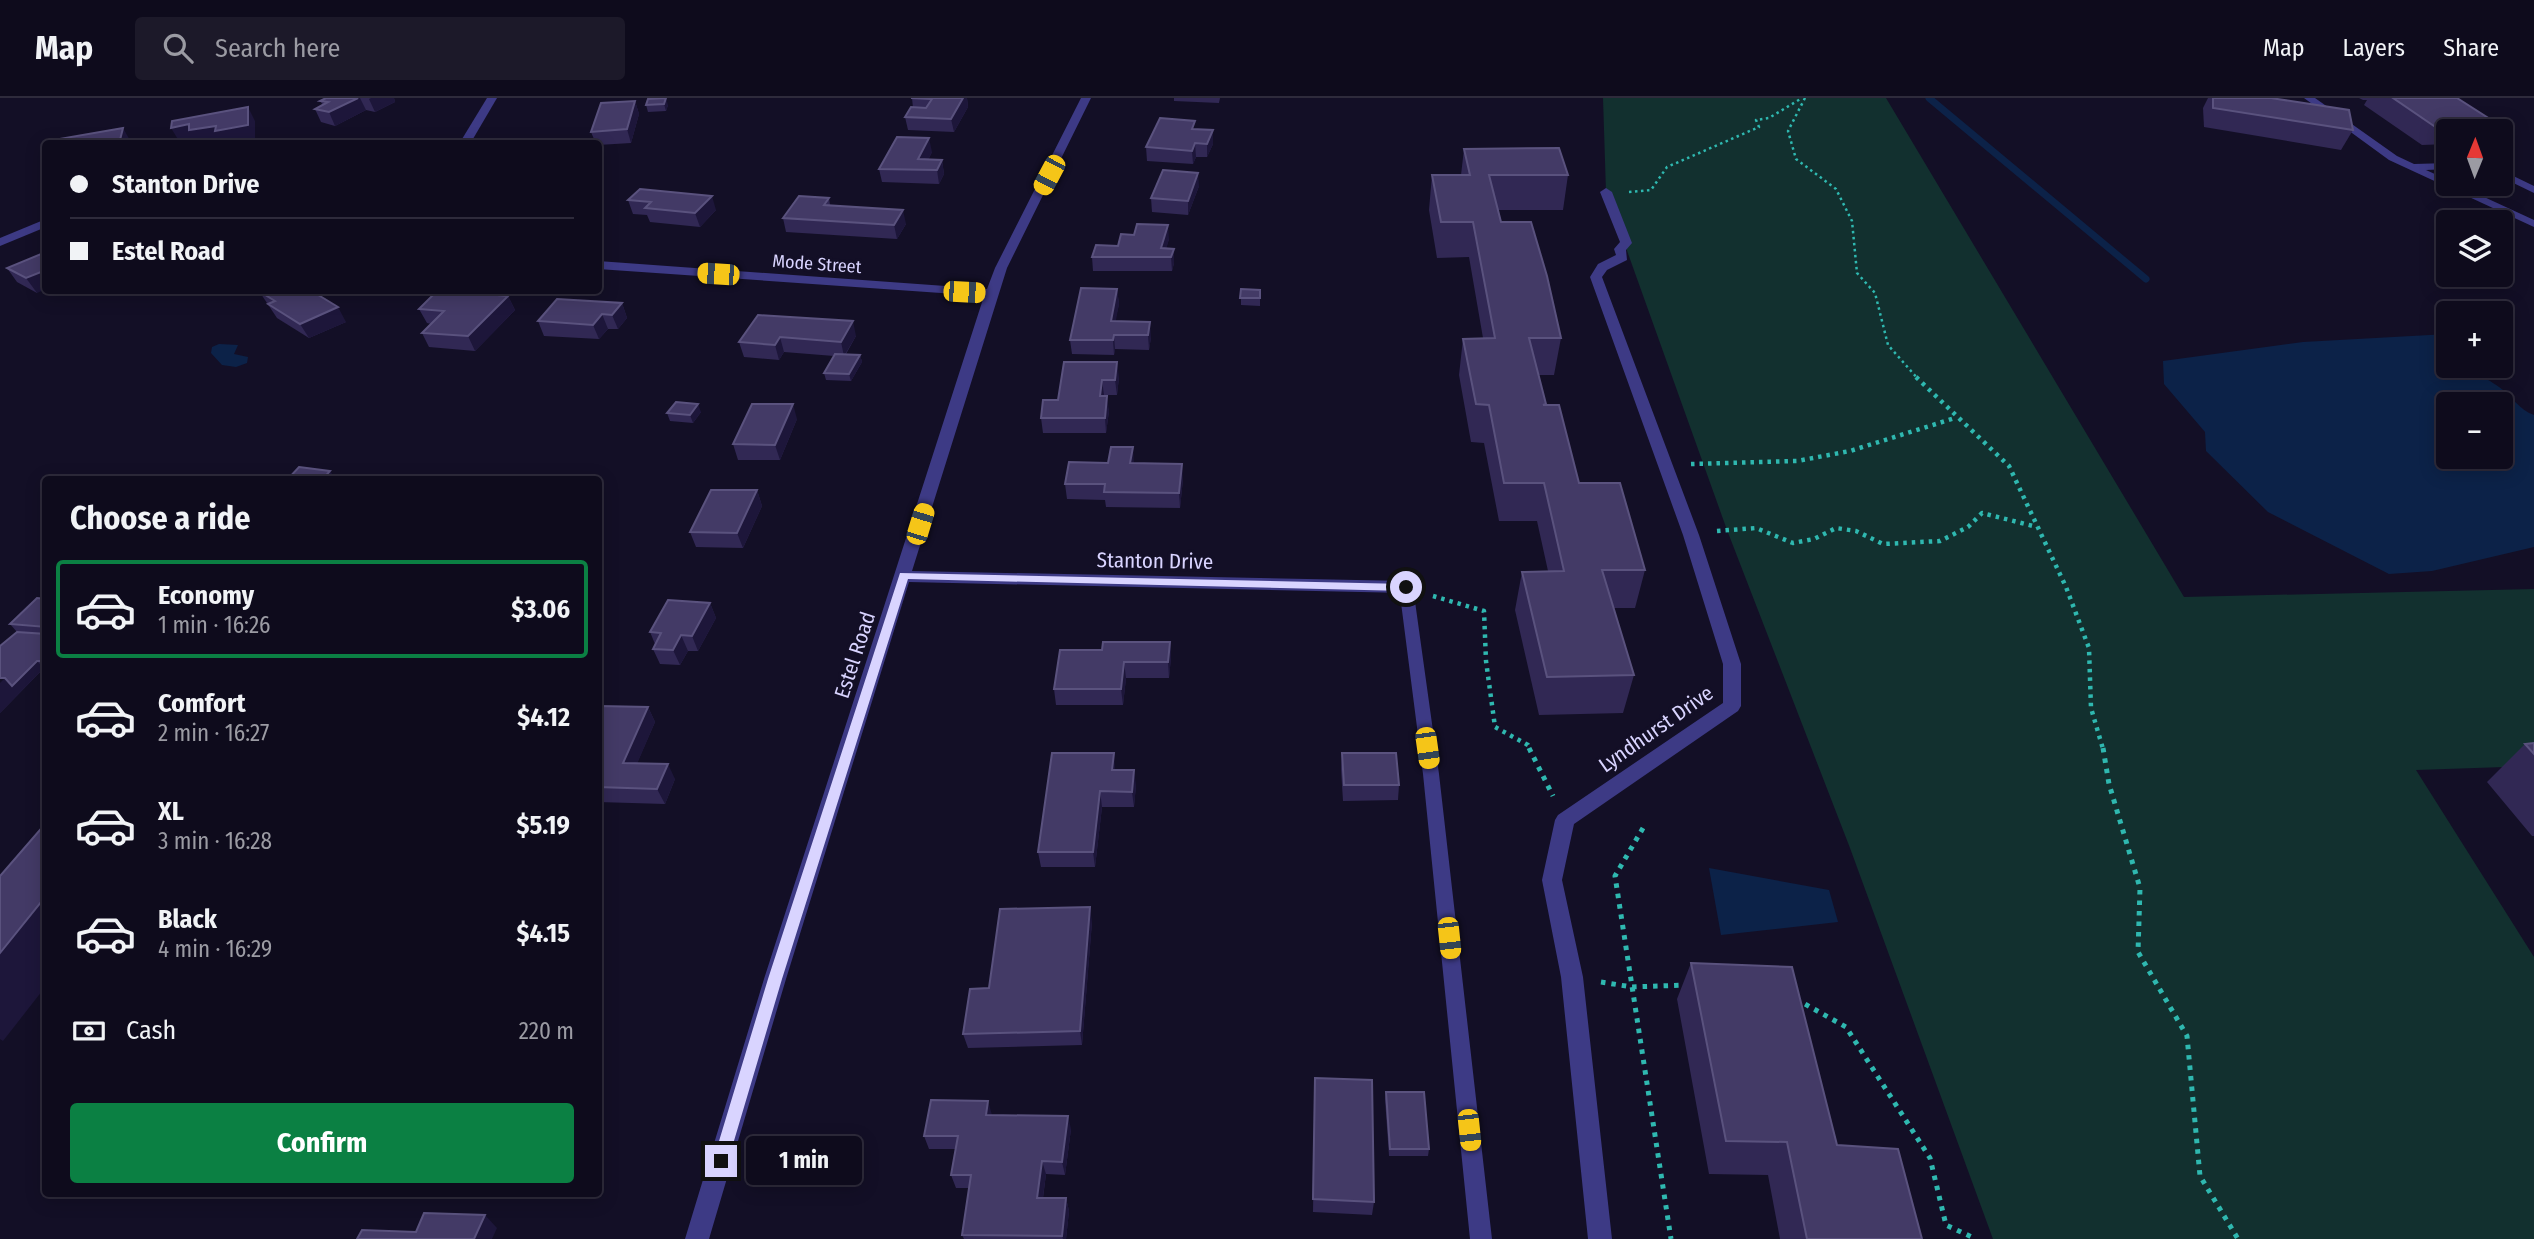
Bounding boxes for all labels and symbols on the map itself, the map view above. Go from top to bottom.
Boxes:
north arrow [2436,119,2513,196]
car [1030,152,1069,198]
street label: Mode Street [772,250,862,278]
car [697,262,740,286]
car [943,280,986,304]
car [904,501,937,547]
street label: Stanton Drive [1097,547,1213,575]
route start [1390,571,1422,603]
street label: Estel Road [829,608,881,702]
street label: Lyndhurst Drive [1594,680,1718,778]
car [1414,726,1441,770]
car [1437,916,1462,960]
car [1457,1108,1482,1152]
callout: 1 min [746,1136,861,1186]
route end [705,1145,737,1177]

